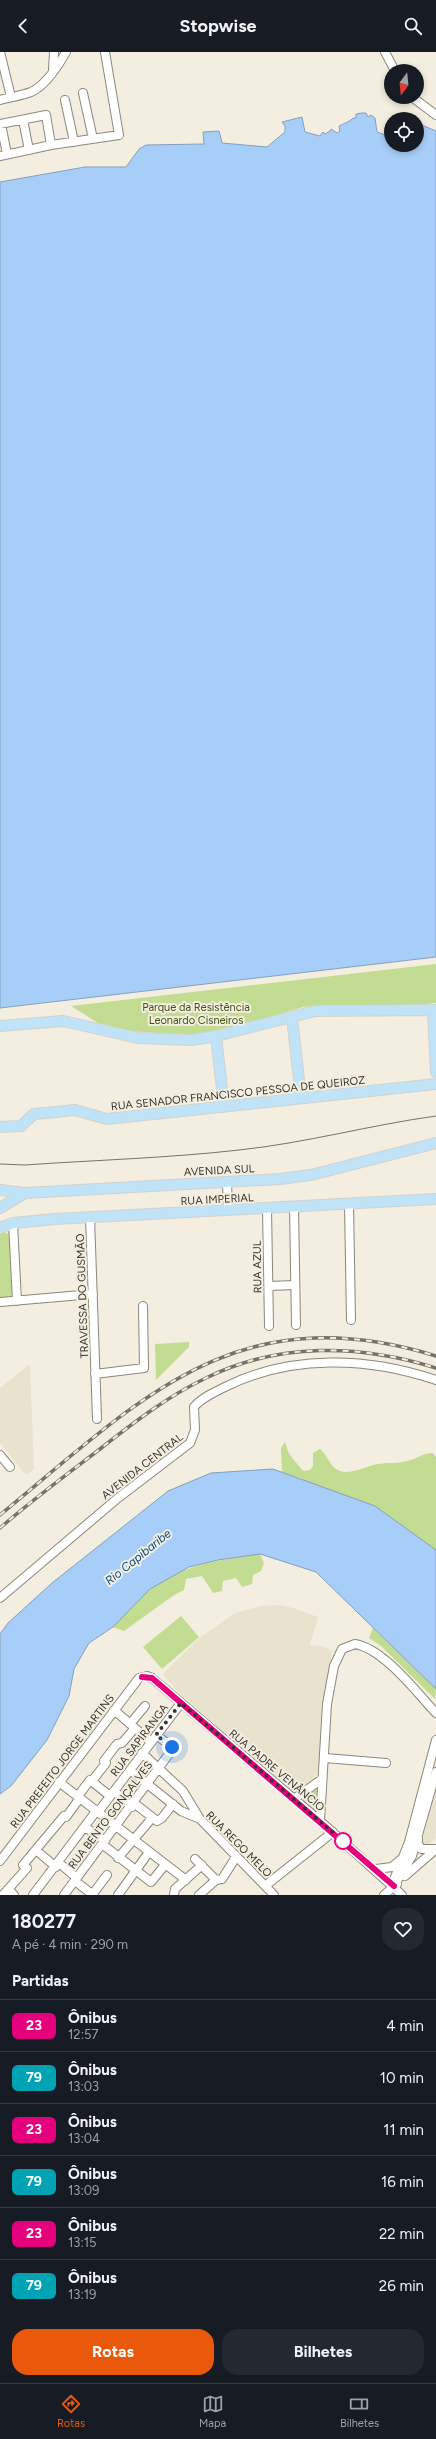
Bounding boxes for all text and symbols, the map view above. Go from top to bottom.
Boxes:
icon: back [12,15,34,37]
text: Stopwise [180,15,257,37]
icon: search [402,15,424,37]
north arrow [384,64,424,104]
map controls [384,64,424,152]
button: locate [384,112,424,152]
park label: Parque da Resistência Leonardo Cisneiros [142,1001,250,1027]
street label: RUA SENADOR FRANCISCO PESSOA DE QUEIROZ [110,1074,366,1113]
street label: AVENIDA SUL [183,1162,255,1179]
street label: RUA IMPERIAL [180,1191,254,1208]
street label: TRAVESSA DO GUSMÃO [73,1233,91,1359]
street label: RUA AZUL [251,1240,264,1294]
street label: AVENIDA CENTRAL [99,1430,186,1502]
water label: Rio Capibaribe [102,1526,174,1588]
street label: RUA PREFEITO JORGE MARTINS [8,1692,117,1831]
street label: RUA SAPIRANGA [108,1701,171,1779]
street label: RUA PADRE VENÂNCIO [226,1726,328,1814]
your location [162,1737,182,1757]
street label: RUA BENTO GONÇALVES [66,1759,155,1872]
street label: RUA REGO MELO [203,1809,275,1880]
unlabelled marker [334,1832,352,1850]
button: heart [382,1908,424,1950]
text: 180277 [12,1910,76,1933]
text: A pé · 4 min · 290 m [12,1937,128,1952]
text: Partidas [12,1972,68,1990]
text: Ônibus [68,2009,117,2027]
text: 23 [26,2017,42,2034]
text: 4 min [386,2017,424,2035]
text: 12:57 [68,2027,98,2042]
text: Ônibus [68,2061,117,2079]
text: 79 [26,2069,42,2086]
text: 10 min [380,2069,424,2087]
text: 13:03 [68,2079,99,2094]
text: Ônibus [68,2113,117,2131]
text: 23 [26,2121,42,2138]
text: 11 min [383,2121,424,2139]
text: 13:04 [68,2131,100,2146]
text: Ônibus [68,2165,117,2183]
text: 79 [26,2173,42,2190]
text: 16 min [381,2173,424,2191]
text: 13:09 [68,2183,99,2198]
text: Ônibus [68,2217,117,2235]
text: 23 [26,2225,42,2242]
text: 22 min [379,2225,424,2243]
text: 13:15 [68,2235,97,2250]
text: Ônibus [68,2269,117,2287]
text: 79 [26,2277,42,2294]
text: 26 min [379,2277,424,2295]
text: 13:19 [68,2287,96,2302]
button: Rotas [12,2329,214,2375]
button: Bilhetes [222,2329,424,2375]
tab: Rotas [57,2393,85,2430]
tab: Mapa [199,2393,226,2430]
tab: Bilhetes [340,2393,379,2430]

